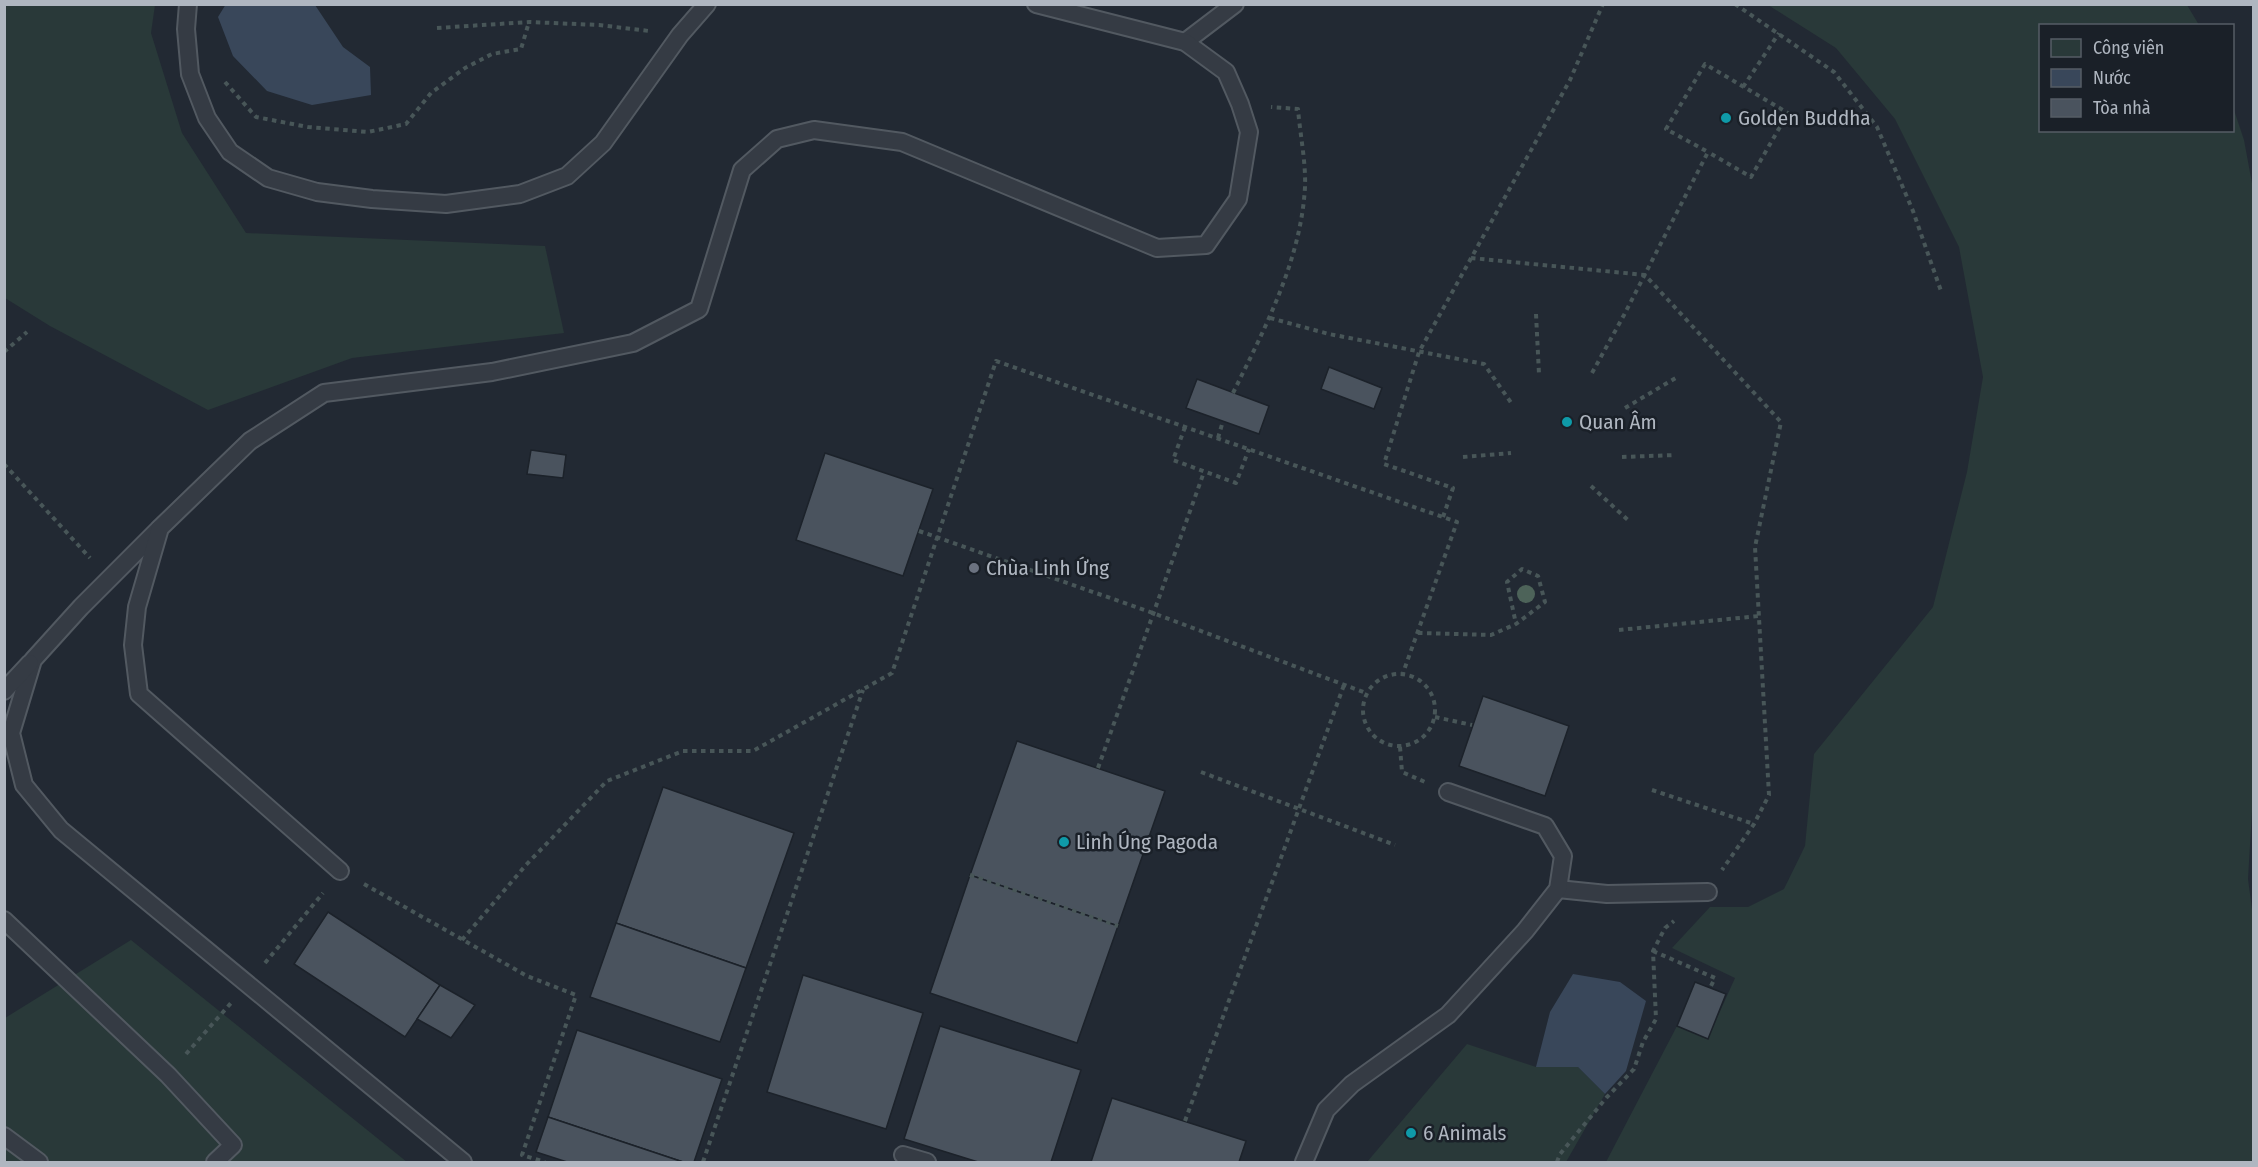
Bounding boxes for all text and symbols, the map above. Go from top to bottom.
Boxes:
legend [2039,24,2234,132]
text: Công viên [2093,37,2164,59]
text: Nước [2093,67,2131,89]
text: Tòa nhà [2093,97,2151,119]
place label: Golden Buddha [1738,105,1871,131]
marker: Golden Buddha [1719,111,1733,125]
place label: Quan Âm [1579,409,1657,435]
marker: Quan Âm [1560,415,1574,429]
place label: Chùa Linh Ứng [986,555,1109,581]
marker: Chùa Linh Ứng [967,561,981,575]
place label: Linh Úng Pagoda [1076,829,1218,855]
marker: Linh Úng Pagoda [1057,835,1071,849]
place label: 6 Animals [1423,1120,1507,1146]
marker: 6 Animals [1404,1126,1418,1140]

